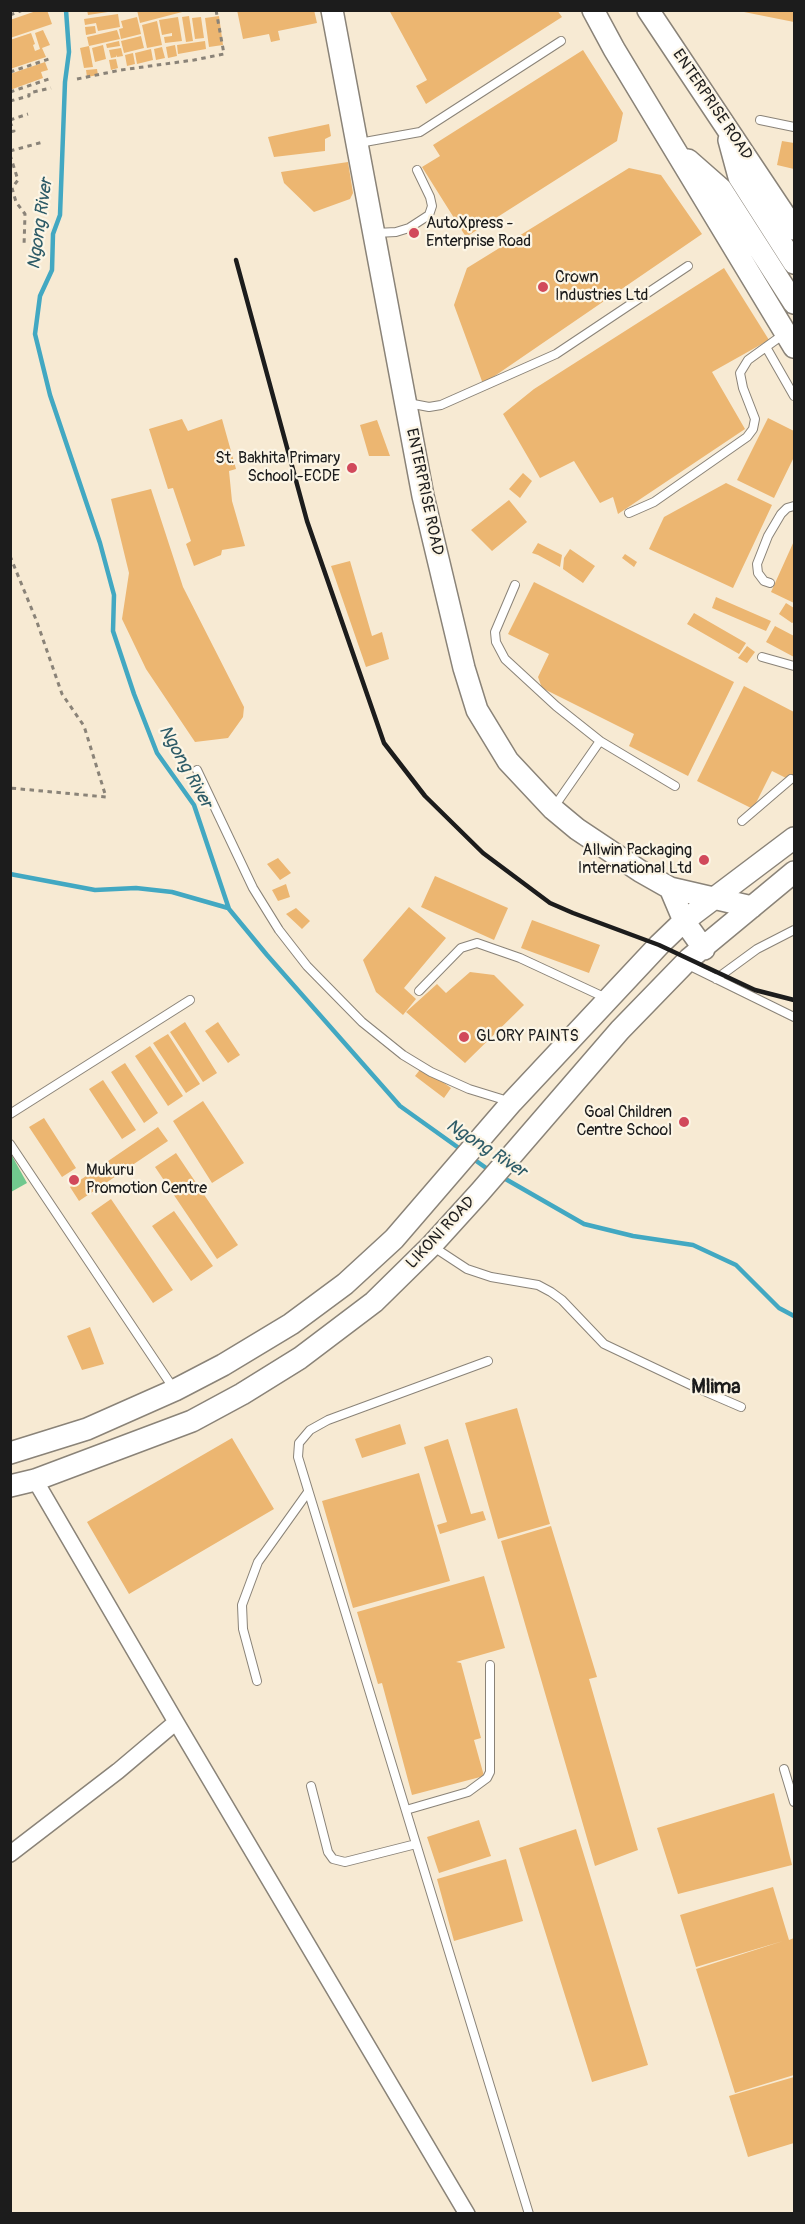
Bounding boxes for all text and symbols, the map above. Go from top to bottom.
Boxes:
street label: ENTERPRISE ROAD [668,46,756,164]
water label: Ngong River [24,177,58,271]
place label: AutoXpress - Enterprise Road [426,214,531,252]
marker: AutoXpress - Enterprise Road [407,226,421,240]
place label: Crown Industries Ltd [555,268,648,306]
marker: Crown Industries Ltd [536,280,550,294]
street label: ENTERPRISE ROAD [401,427,447,557]
place label: St. Bakhita Primary School -ECDE [215,449,340,487]
marker: St. Bakhita Primary School -ECDE [345,461,359,475]
water label: Ngong River [153,722,217,812]
place label: Allwin Packaging International Ltd [578,841,692,879]
marker: Allwin Packaging International Ltd [697,853,711,867]
place label: GLORY PAINTS [476,1027,579,1047]
marker: GLORY PAINTS [457,1030,471,1044]
place label: Goal Children Centre School [577,1103,672,1141]
water label: Ngong River [442,1115,530,1183]
marker: Goal Children Centre School [677,1115,691,1129]
place label: Mukuru Promotion Centre [86,1161,207,1199]
marker: Mukuru Promotion Centre [67,1173,81,1187]
street label: LIKONI ROAD [403,1193,479,1273]
district label: Mlima [691,1376,741,1400]

